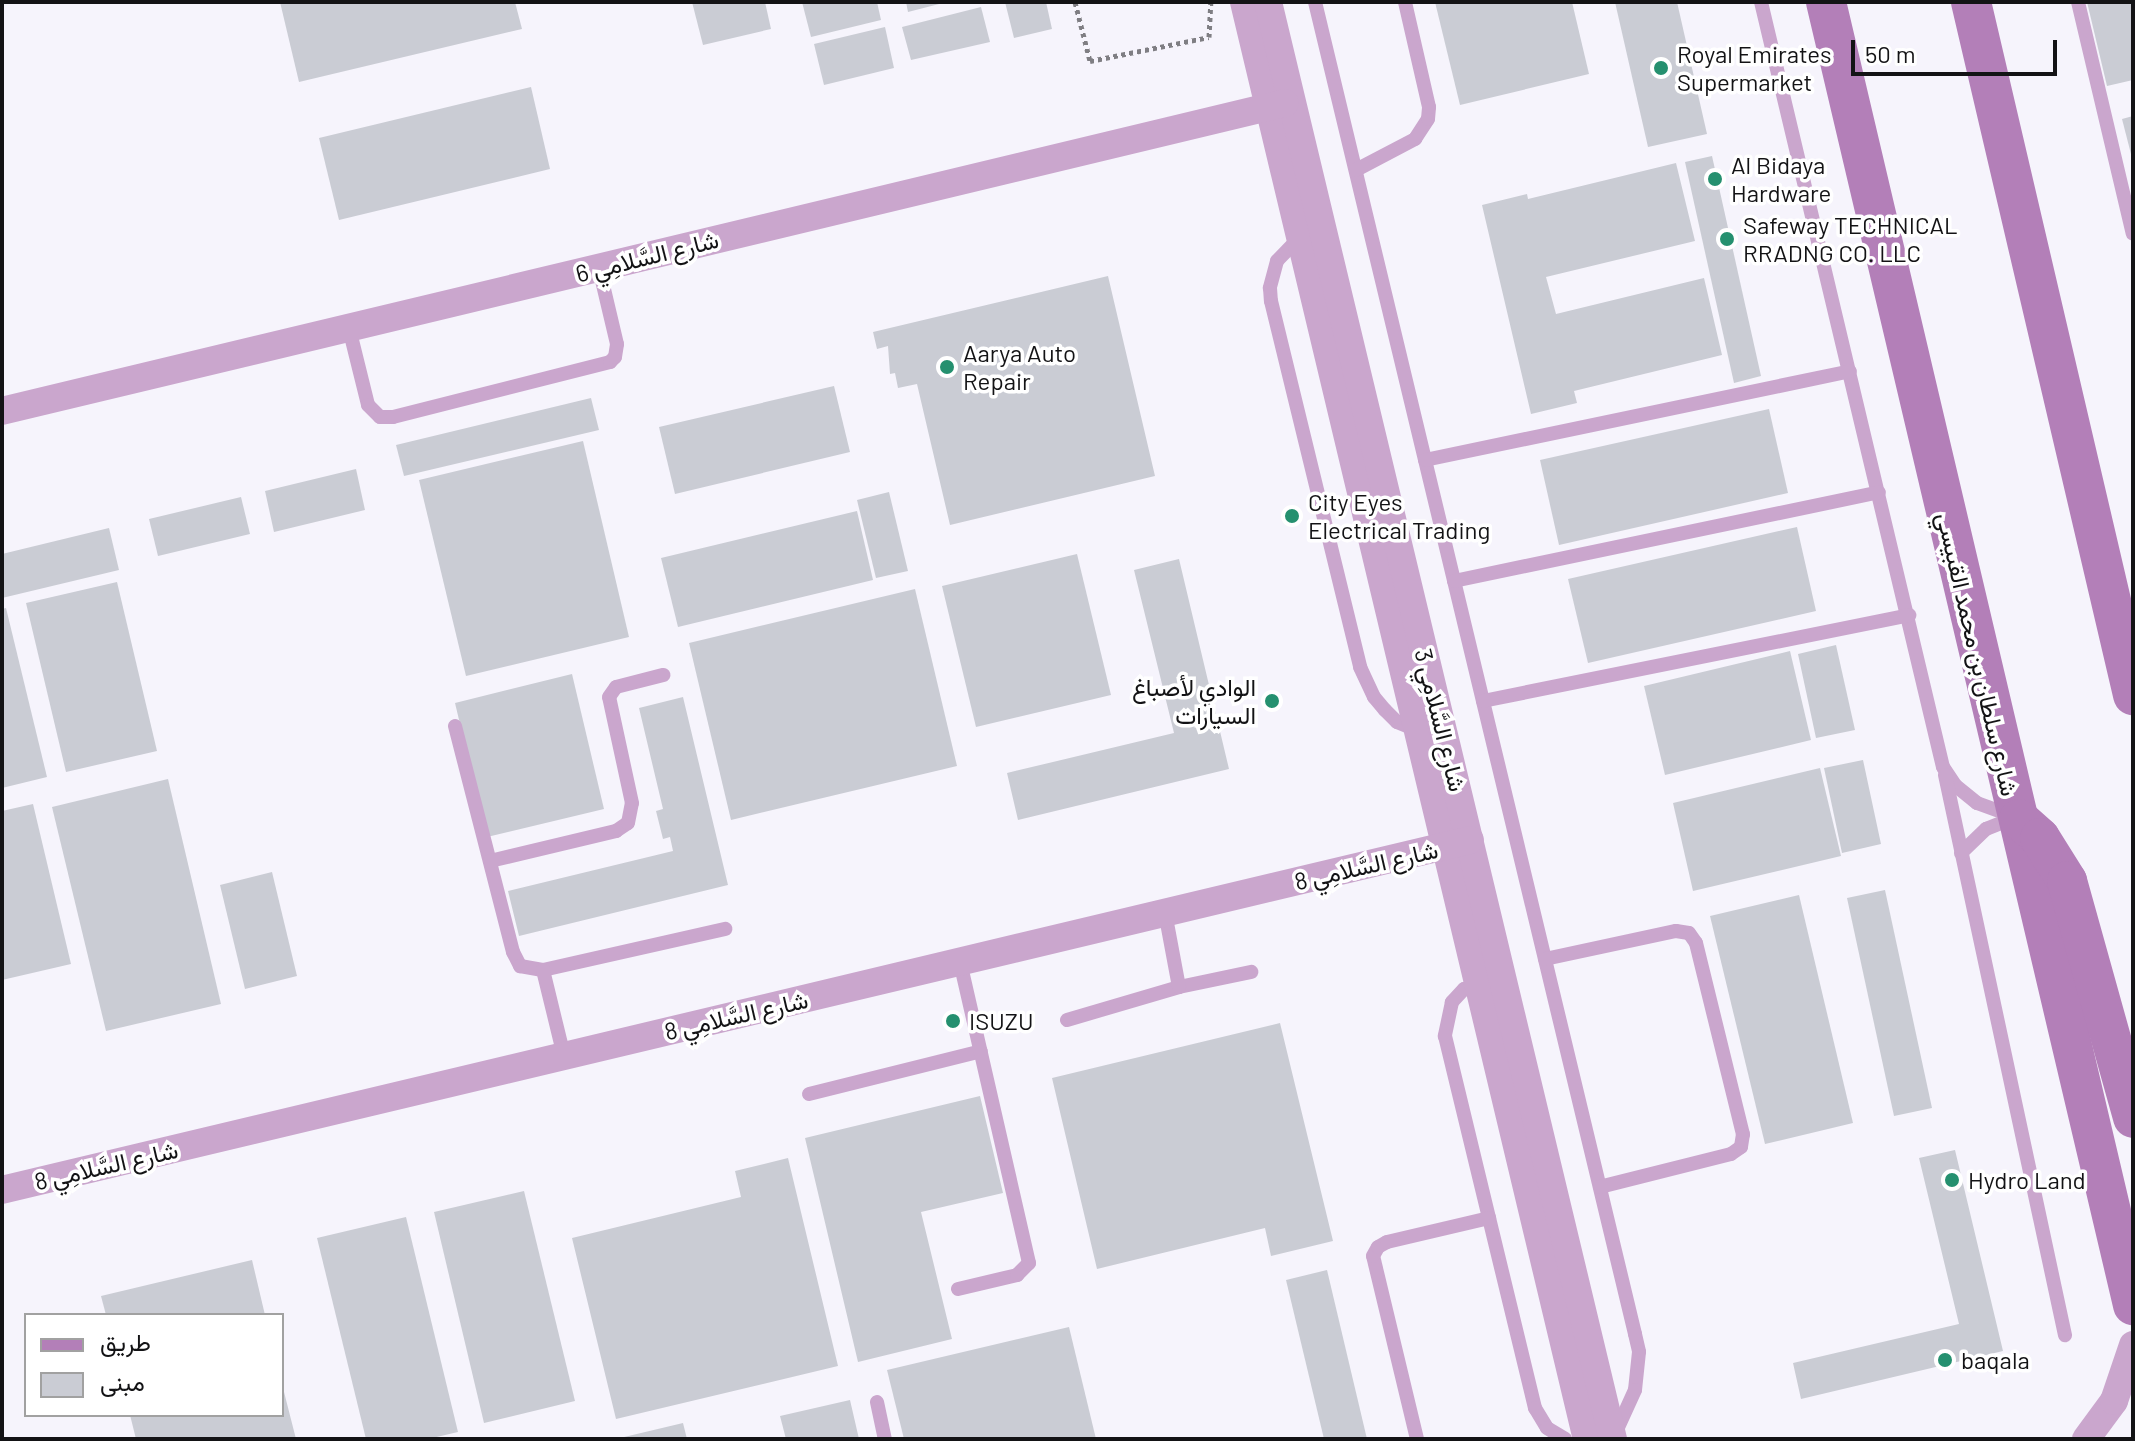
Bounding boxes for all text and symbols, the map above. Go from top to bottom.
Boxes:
scale bar [1855,24,2061,74]
text: 50 m [1865,39,1916,68]
place label: Royal Emirates Supermarket [1677,40,1831,96]
marker: Royal Emirates Supermarket [1652,59,1670,77]
place label: Al Bidaya Hardware [1731,151,1831,207]
marker: Al Bidaya Hardware [1706,170,1724,188]
place label: Safeway TECHNICAL RRADNG CO. LLC [1743,211,1958,267]
street label: شارع السَّلامِي 6 [573,224,721,288]
marker: Safeway TECHNICAL RRADNG CO. LLC [1718,230,1736,248]
place label: Aarya Auto Repair [963,339,1076,395]
marker: Aarya Auto Repair [938,358,956,376]
place label: City Eyes Electrical Trading [1308,488,1490,544]
marker: City Eyes Electrical Trading [1283,507,1301,525]
street label: شارع سلطان بن محمد القبيسي [1931,509,2025,799]
street label: شارع السَّلامِي 3 [1409,646,1473,794]
place label: الوادي لأصباغ السيارات [1132,673,1256,729]
marker: الوادي لأصباغ السيارات [1263,692,1281,710]
street label: شارع السَّلامِي 8 [1291,835,1441,895]
street label: شارع السَّلامِي 8 [661,985,811,1045]
place label: ISUZU [969,1007,1034,1035]
marker: ISUZU [944,1012,962,1030]
street label: شارع السَّلامِي 8 [31,1135,181,1195]
place label: Hydro Land [1968,1166,2086,1194]
marker: Hydro Land [1943,1171,1961,1189]
legend [24,1313,284,1417]
text: طريق [100,1327,151,1356]
place label: baqala [1961,1346,2030,1374]
marker: baqala [1936,1351,1954,1369]
text: مبنى [100,1367,145,1396]

